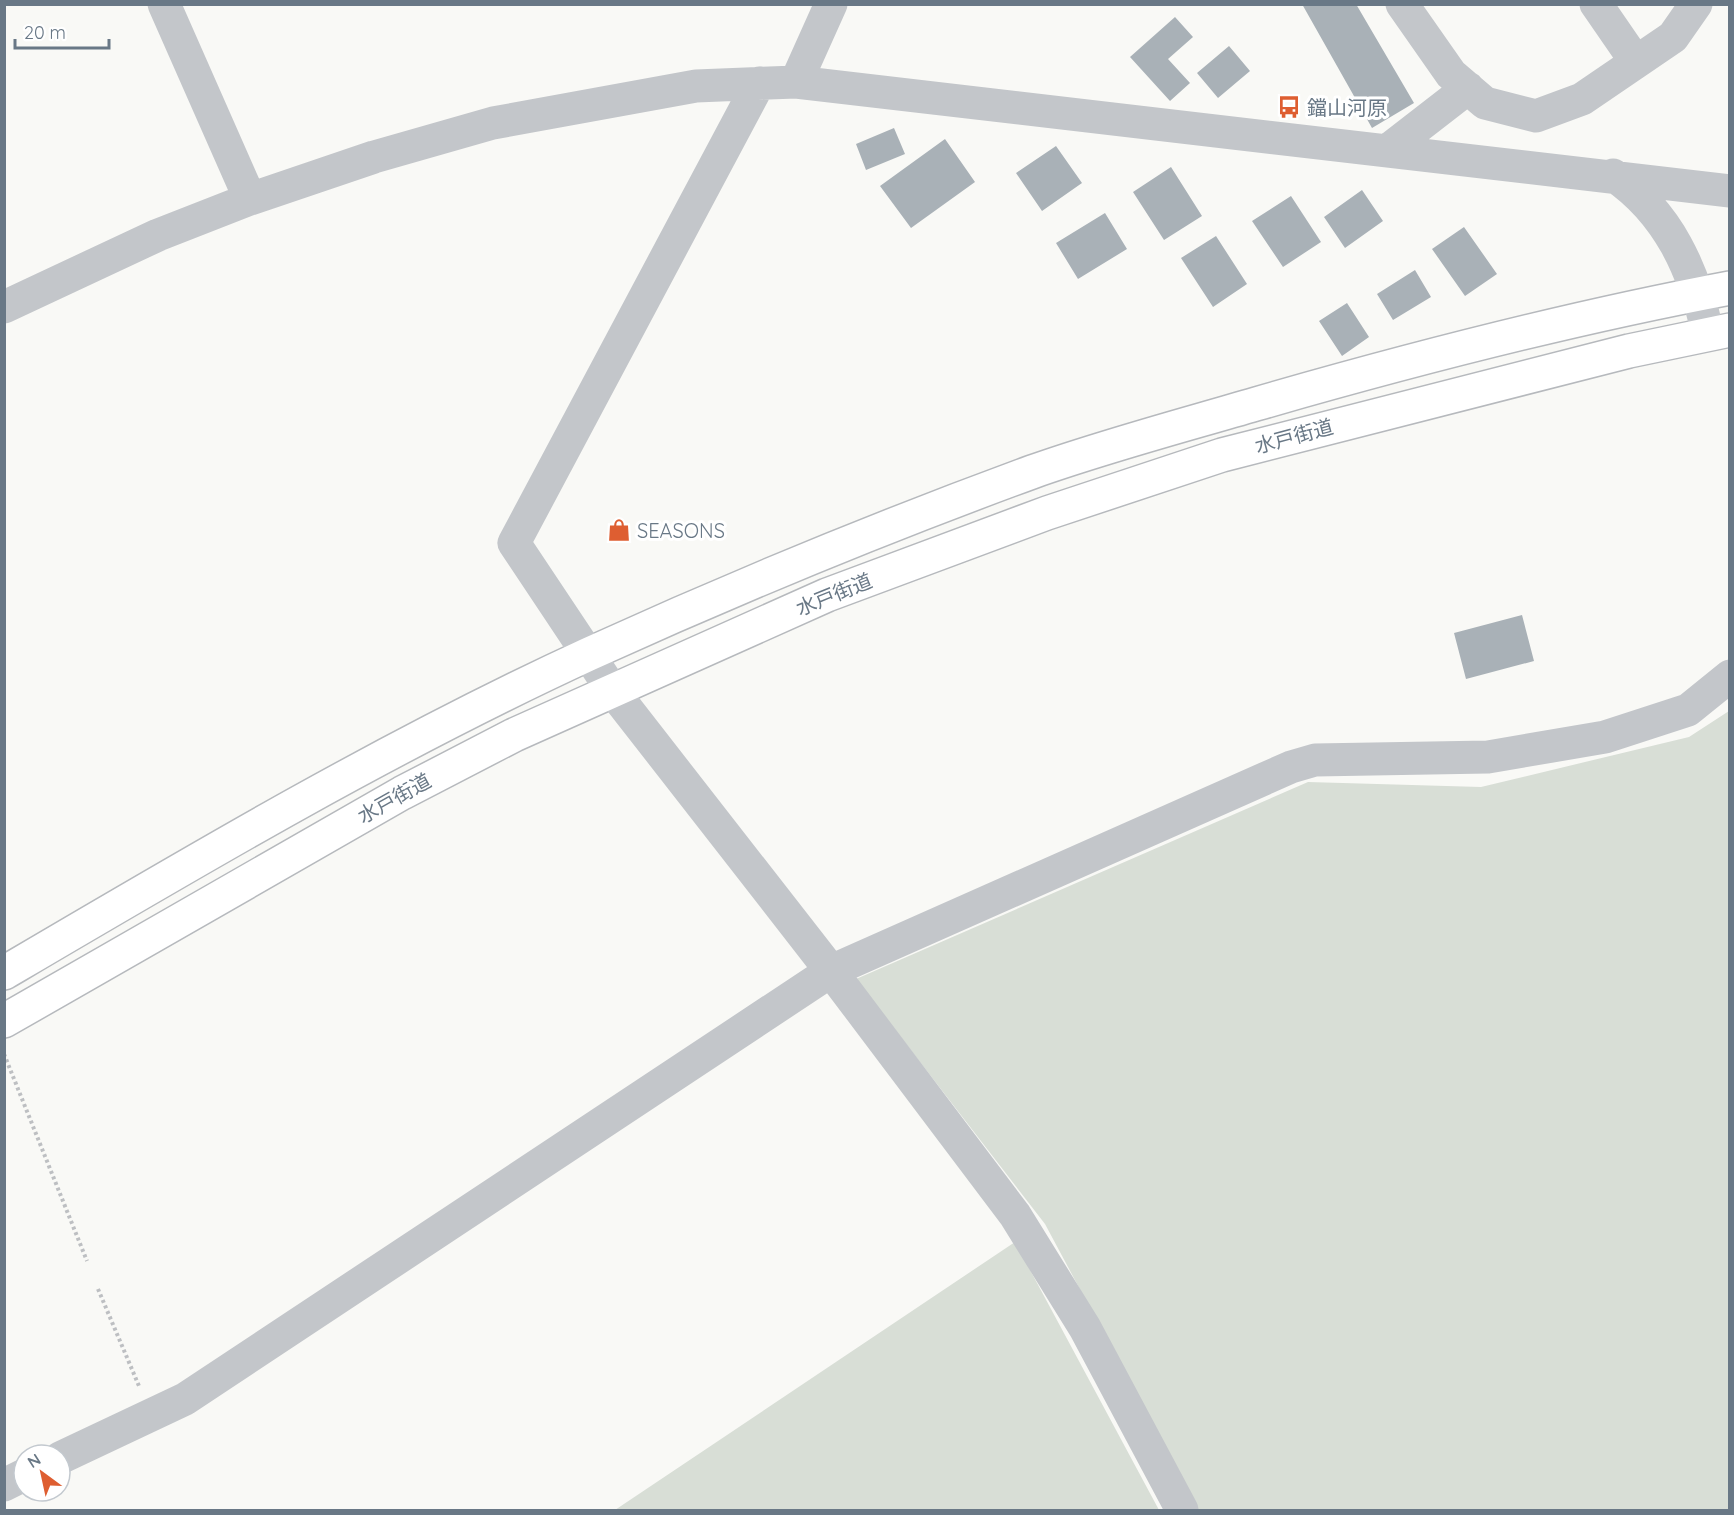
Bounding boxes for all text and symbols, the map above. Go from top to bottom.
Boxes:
scale bar [15,12,110,50]
text: 20 m [24,21,66,44]
bus stop icon: 鐺山河原 [1276,94,1302,120]
place label: 鐺山河原 [1307,95,1387,120]
street label: 水戸街道 [1252,414,1336,458]
shop icon: SEASONS [606,517,632,543]
place label: SEASONS [637,518,725,543]
street label: 水戸街道 [792,567,876,621]
street label: 水戸街道 [353,768,435,828]
north arrow [12,1443,72,1503]
text: N [23,1449,44,1472]

